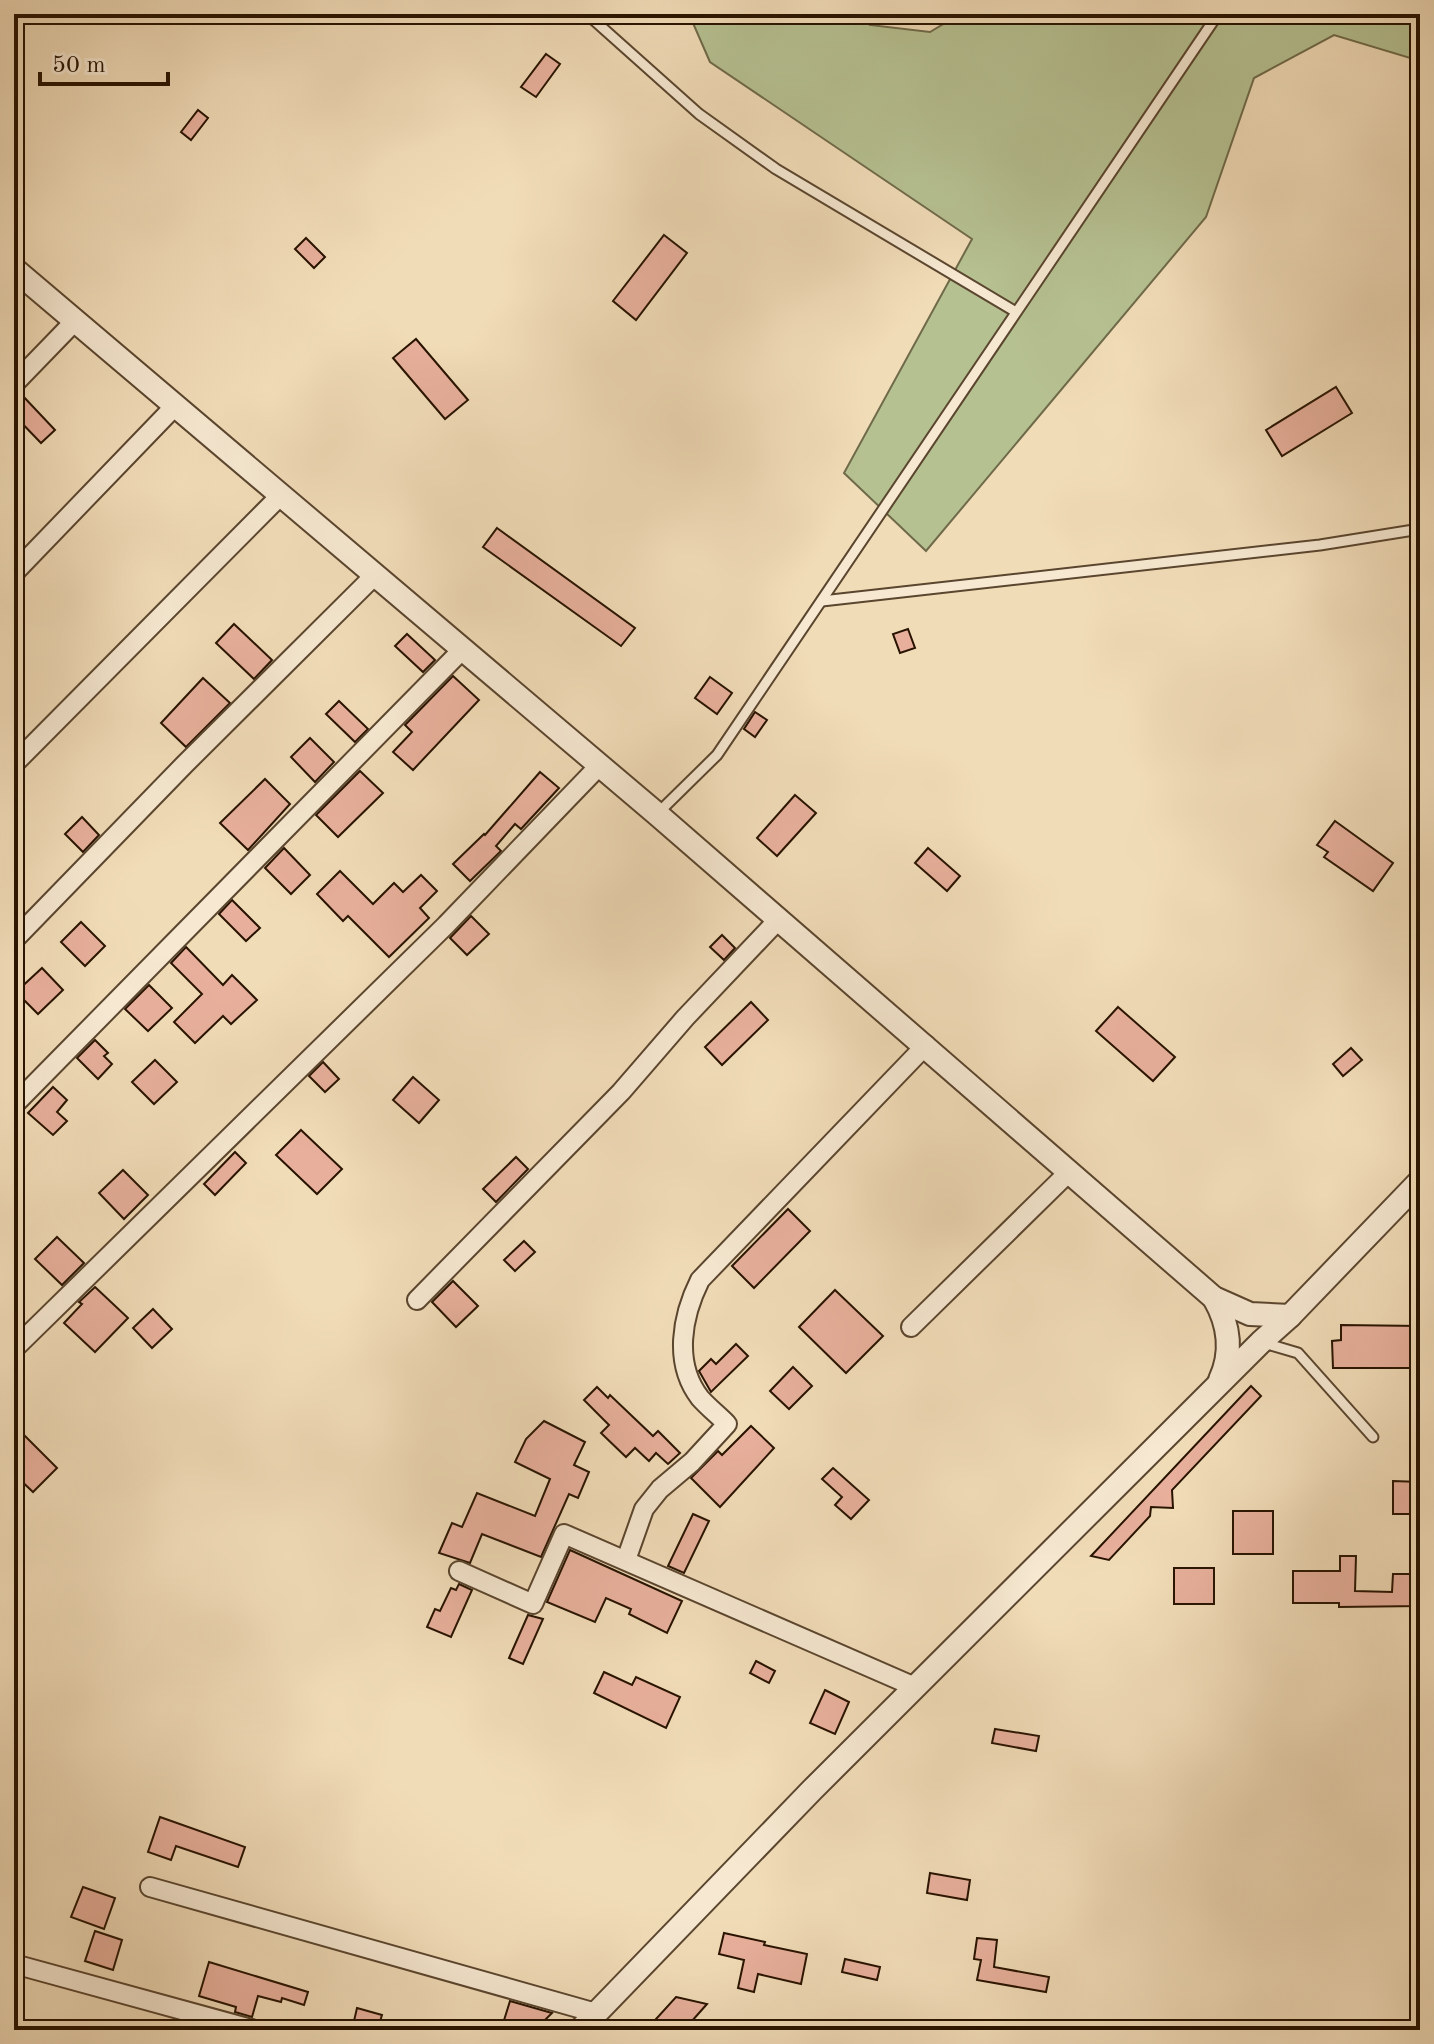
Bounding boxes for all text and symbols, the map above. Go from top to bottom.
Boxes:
scale bar [40,36,168,86]
text: 50 m [52,54,106,78]

